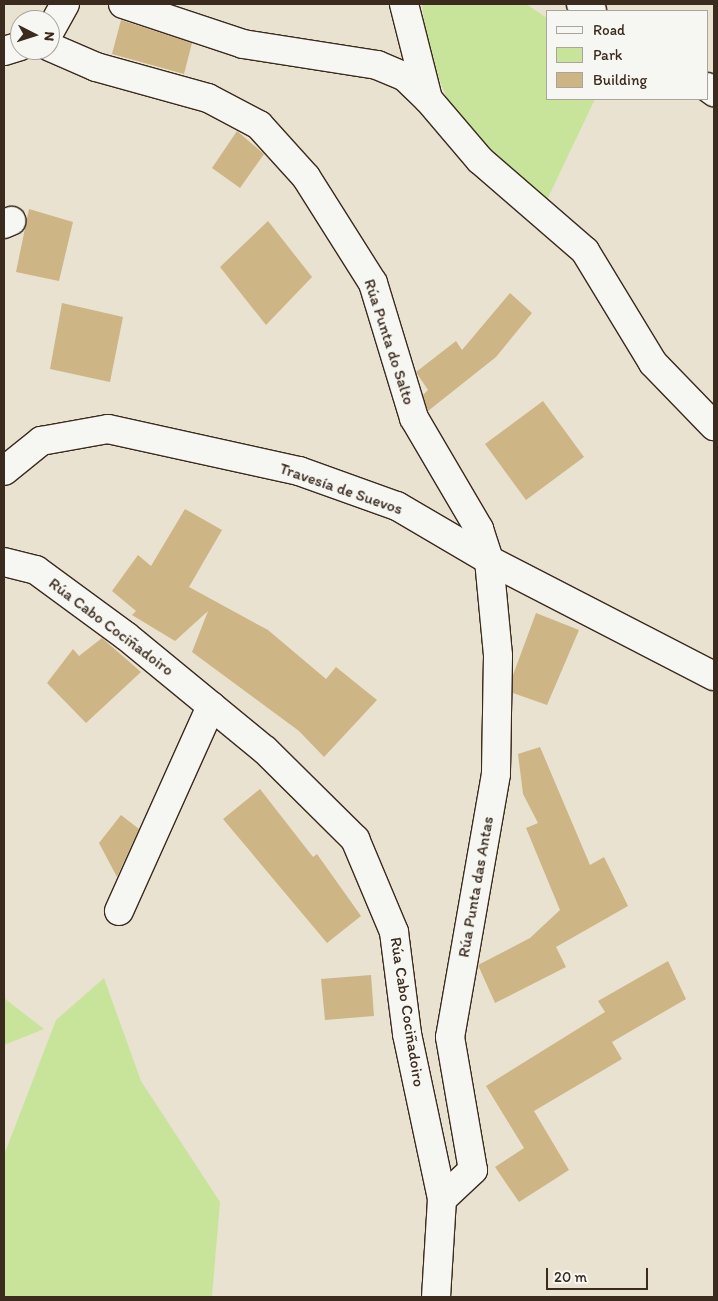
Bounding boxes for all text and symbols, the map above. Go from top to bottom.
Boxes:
north arrow [10,10,60,60]
legend [546,10,708,100]
text: Road [593,21,625,39]
text: N [41,31,58,42]
text: Park [593,46,623,64]
text: Building [593,71,647,89]
street label: Rúa Punta do Salto [360,276,418,408]
street label: Travesía de Suevos [277,459,405,519]
street label: Rúa Cabo Cociñadoiro [45,574,177,680]
street label: Rúa Punta das Antas [454,815,498,959]
street label: Rúa Cabo Cociñadoiro [386,935,428,1089]
scale bar [548,1258,650,1290]
text: 20 m [554,1268,587,1286]

